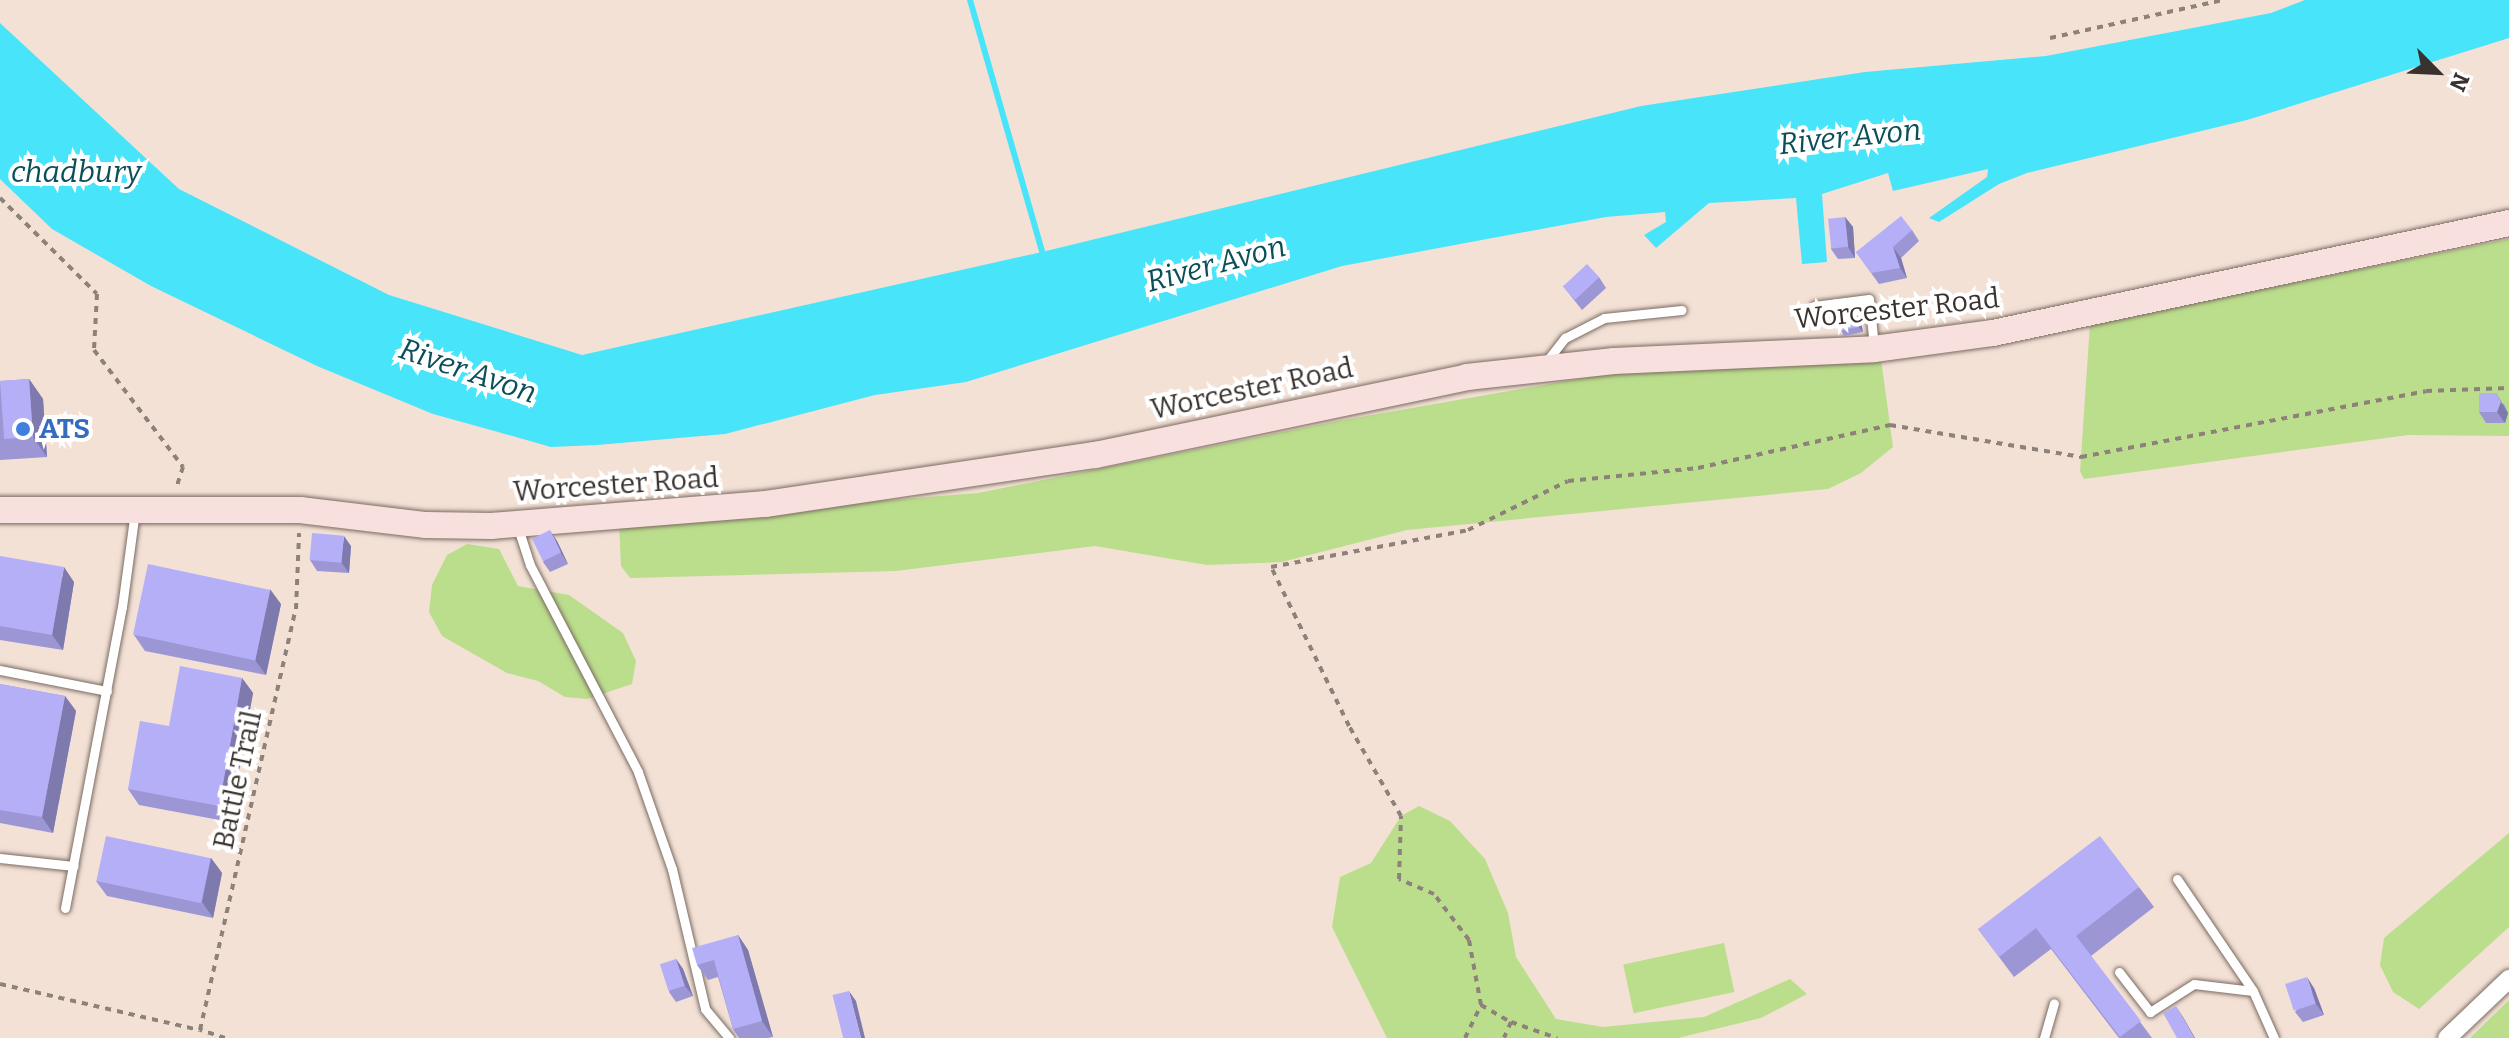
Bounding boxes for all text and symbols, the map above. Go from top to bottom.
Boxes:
north arrow [2397,32,2477,112]
text: N [2444,69,2475,95]
water label: River Avon [1777,112,1923,162]
water label: chadbury [11,154,141,190]
water label: River Avon [1142,228,1290,300]
street label: Worcester Road [1793,282,2001,336]
water label: River Avon [395,331,541,411]
street label: Worcester Road [1148,351,1356,427]
place label: ATS [39,412,90,446]
marker: ATS [14,420,32,438]
street label: Worcester Road [512,461,720,509]
street label: Battle Trail [207,708,269,852]

